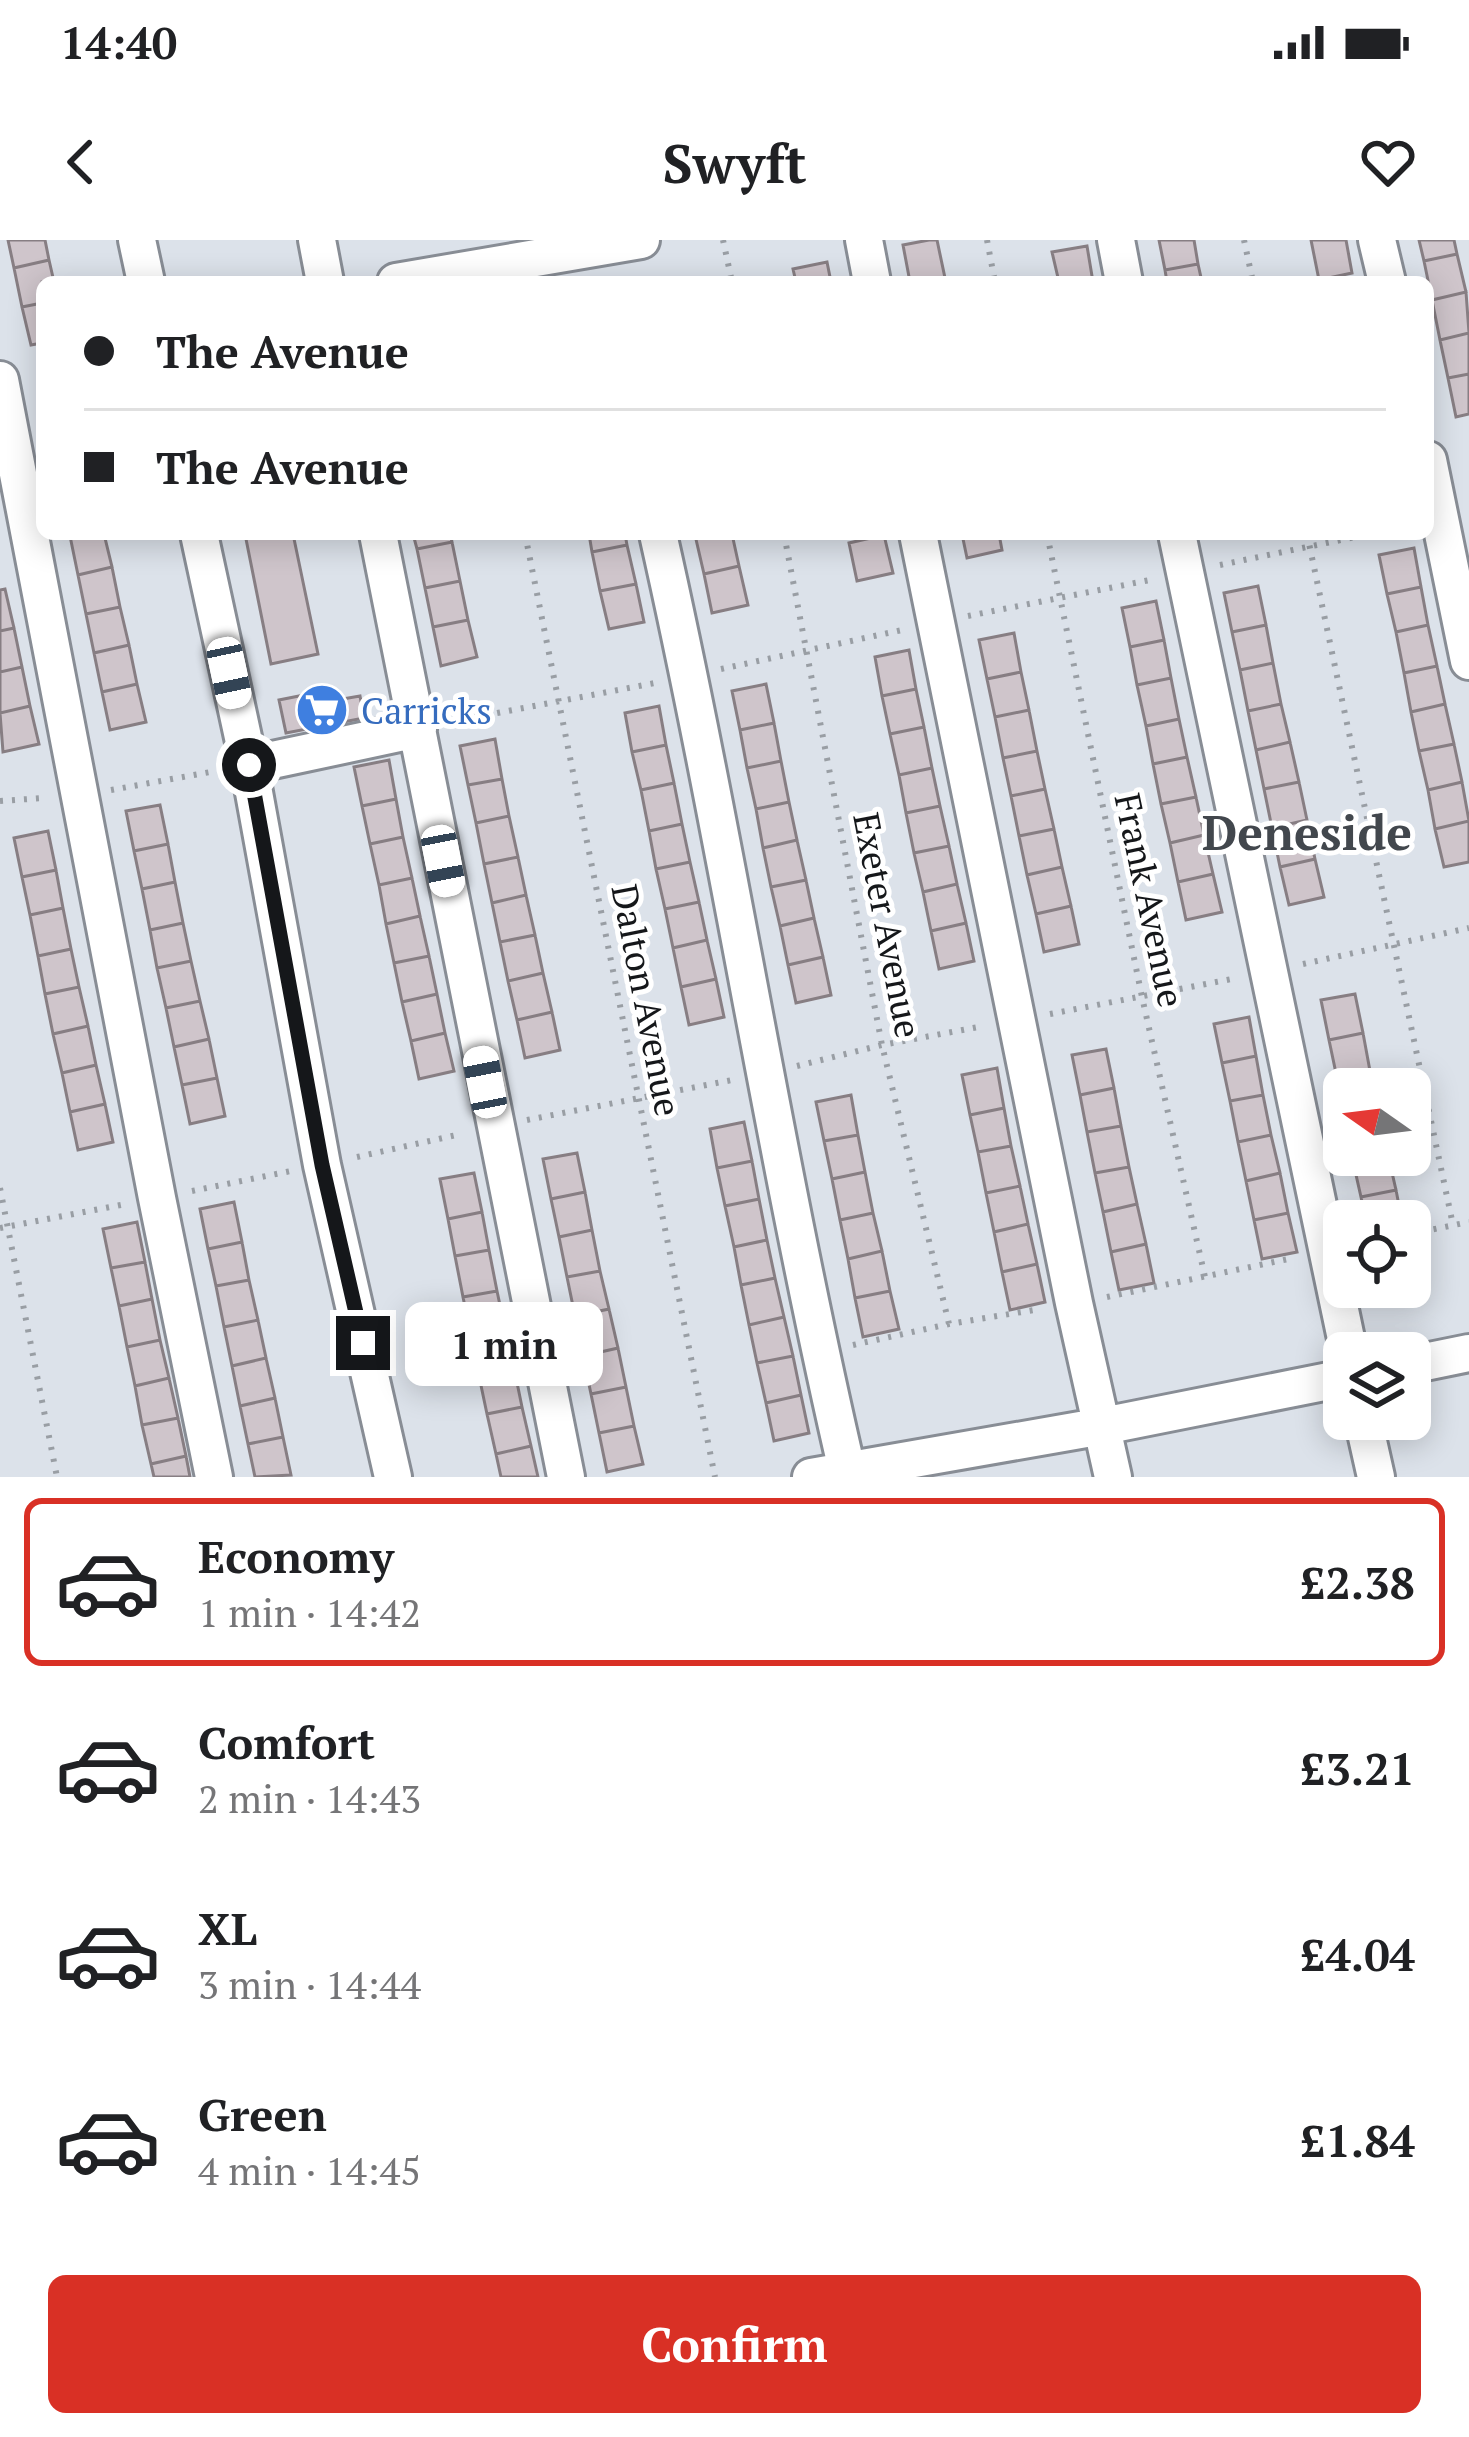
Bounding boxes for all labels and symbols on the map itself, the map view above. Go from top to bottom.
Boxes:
car [204,634,254,712]
supermarket icon: Carricks [294,682,350,738]
place label: Carricks [361,687,492,734]
route start [222,738,276,792]
street label: Frank Avenue [1104,789,1196,1011]
district label: Deneside [1202,800,1412,864]
street label: Exeter Avenue [843,808,933,1042]
car [418,822,468,900]
street label: Dalton Avenue [602,880,692,1120]
car [460,1043,510,1121]
north arrow [1323,1068,1431,1176]
callout: 1 min [405,1301,603,1385]
route end [336,1316,390,1370]

